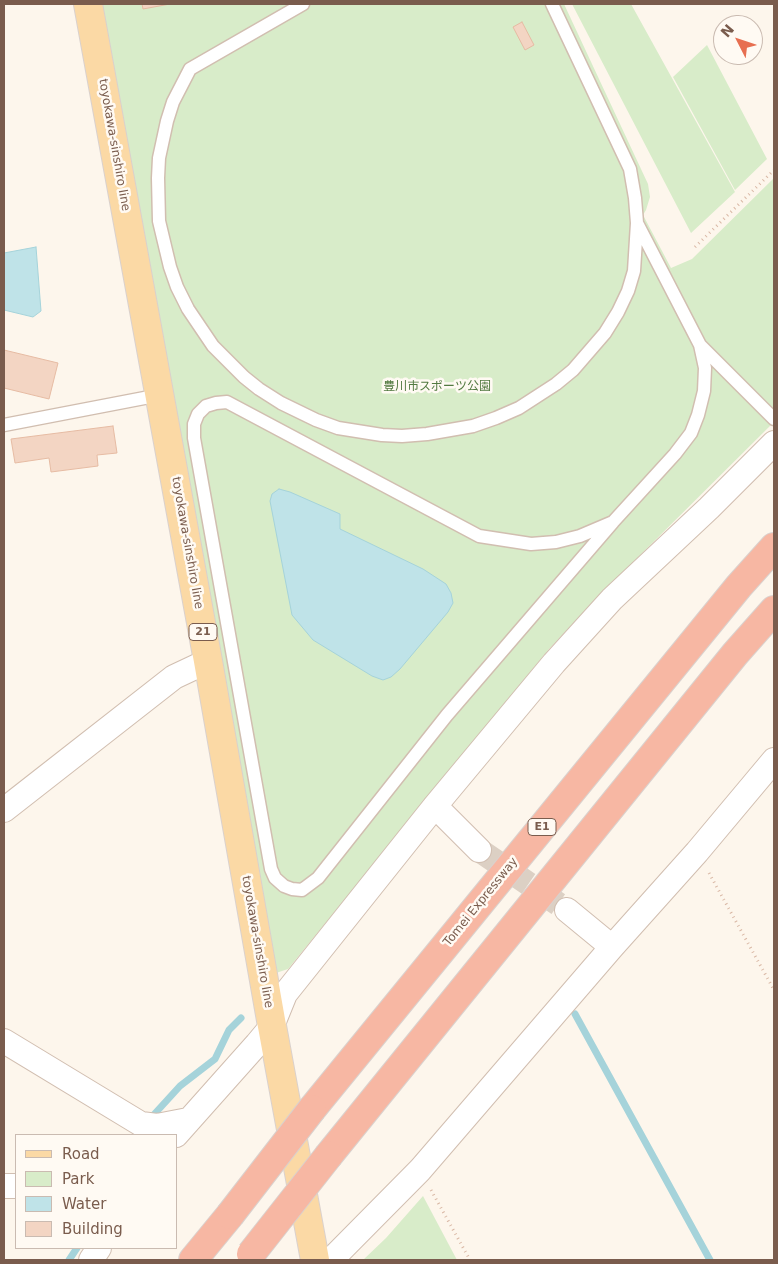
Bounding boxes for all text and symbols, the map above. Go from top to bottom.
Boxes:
north arrow [713,15,763,65]
text: N [718,21,737,40]
street label: toyokawa-sinshiro line [95,78,133,212]
park label: 豊川市スポーツ公園 [383,380,491,394]
street label: toyokawa-sinshiro line [168,476,206,610]
road number: 21 [189,624,217,640]
road number: E1 [528,819,556,836]
street label: Tomei Expressway [441,855,521,949]
street label: toyokawa-sinshiro line [238,875,276,1009]
legend [15,1134,178,1249]
text: Road [62,1145,100,1163]
text: Park [62,1170,94,1188]
text: Water [62,1195,106,1213]
text: Building [62,1220,123,1238]

